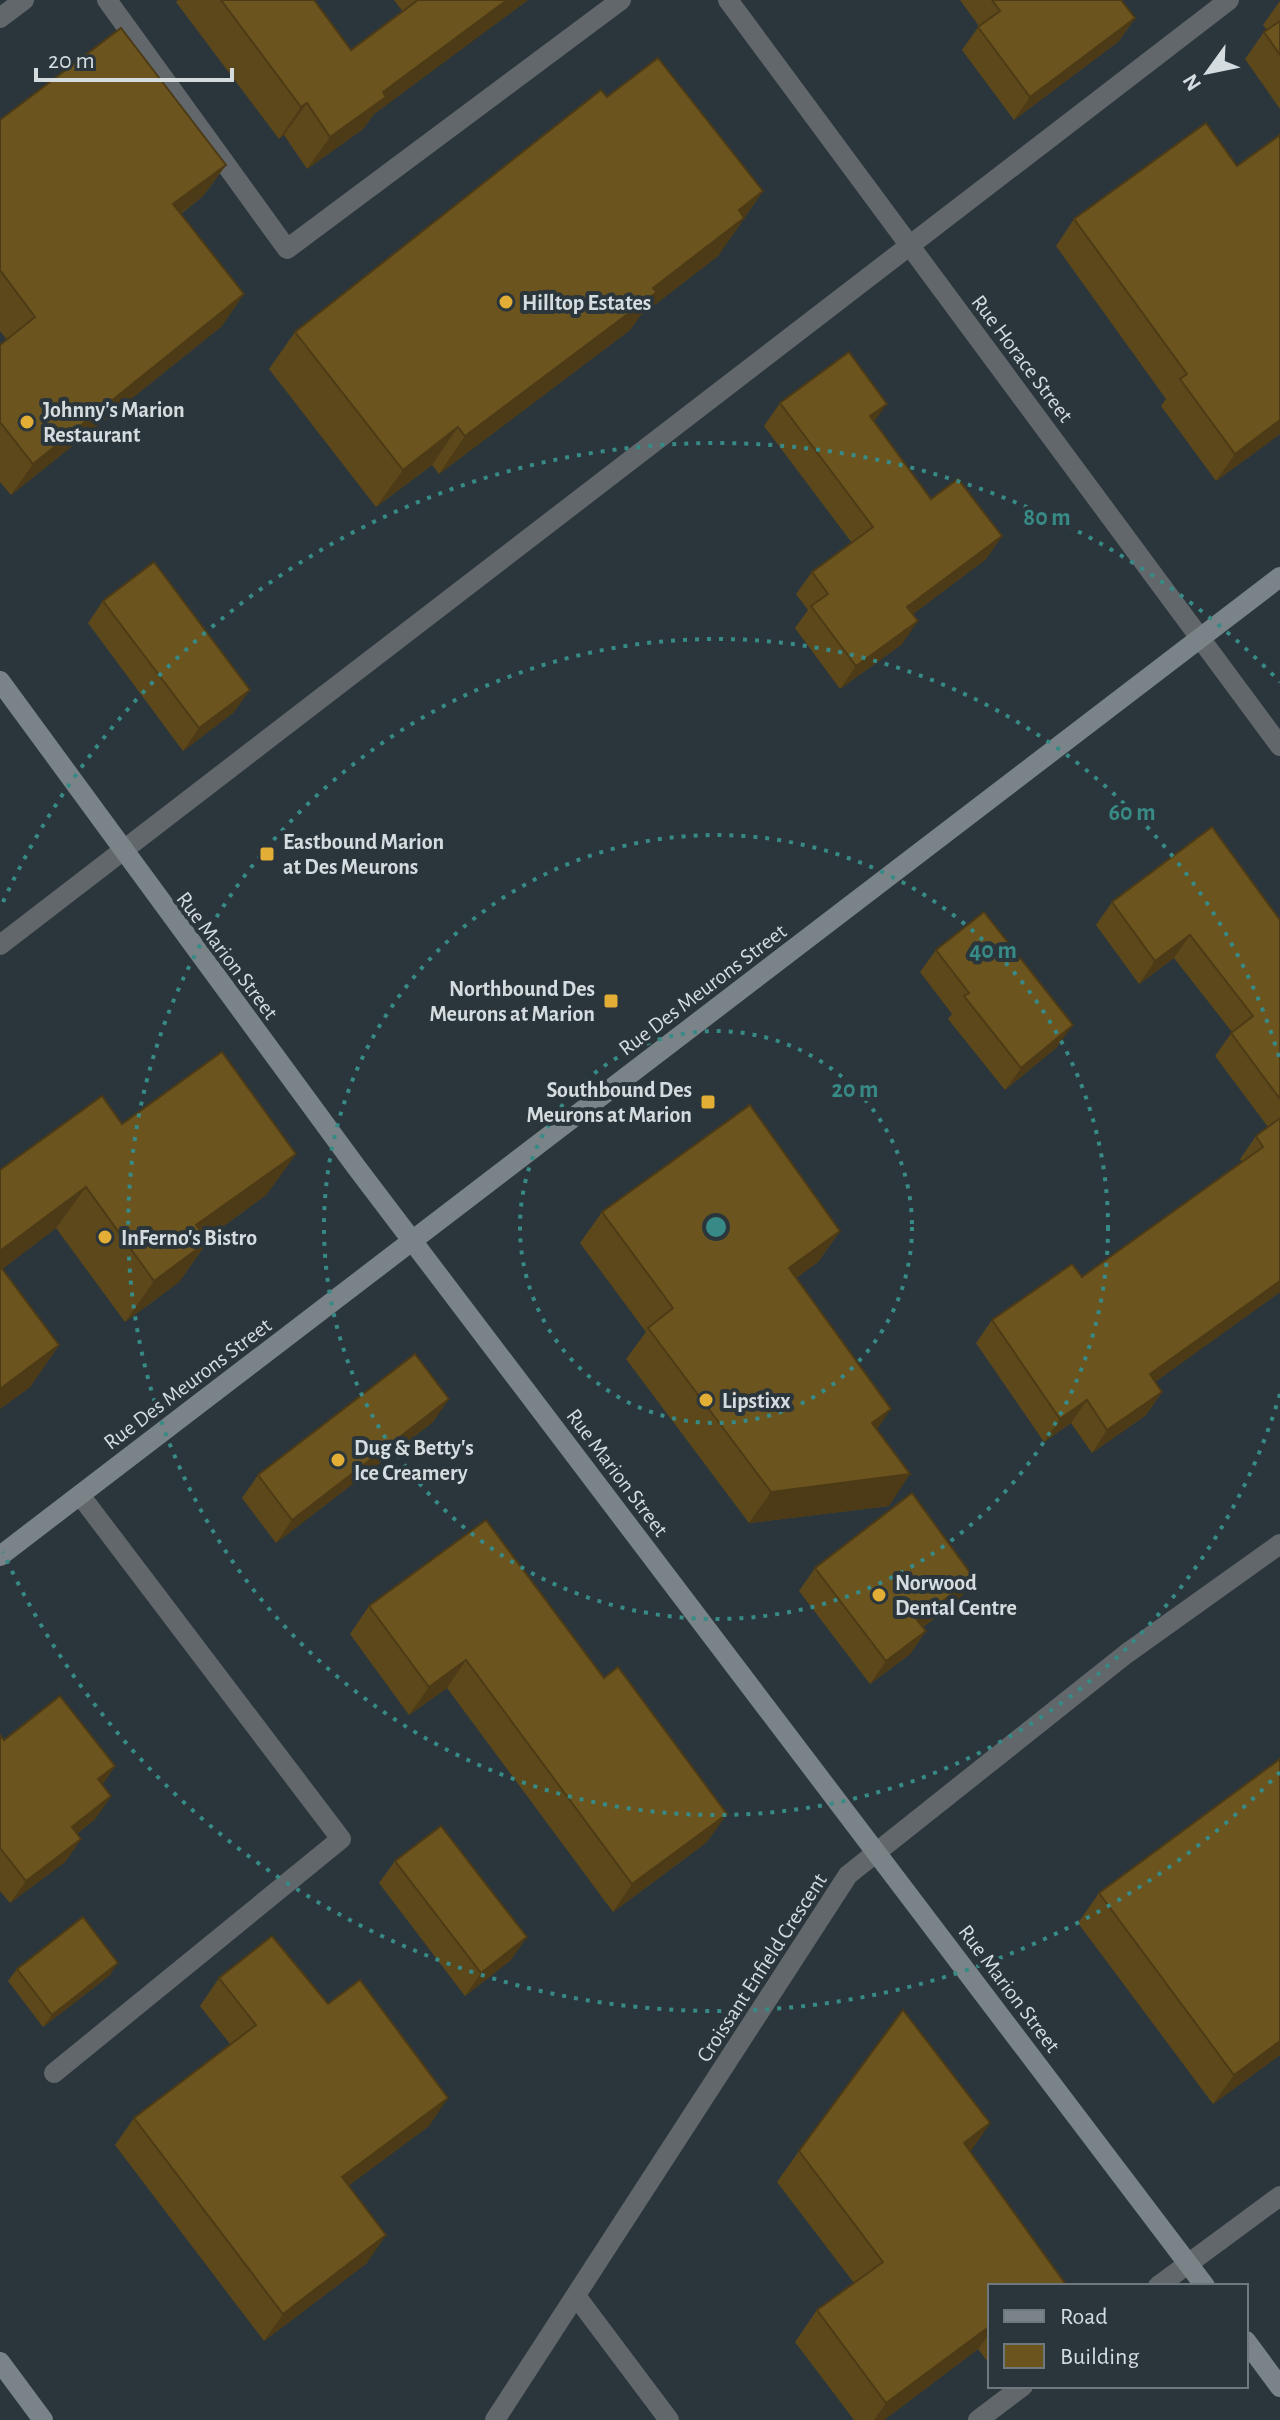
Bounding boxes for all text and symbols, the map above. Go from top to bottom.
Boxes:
scale bar [36,32,232,82]
north arrow [1168,32,1248,112]
text: 20 m [48,49,95,73]
text: N [1179,70,1205,95]
street label: Rue Horace Street [967,291,1077,426]
place label: Hilltop Estates [522,292,651,314]
marker: Hilltop Estates [497,293,515,311]
place label: Johnny's Marion Restaurant [43,399,185,446]
marker: Johnny's Marion Restaurant [18,413,36,431]
text: 80 m [1023,506,1071,530]
text: 60 m [1108,801,1156,825]
place label: Eastbound Marion at Des Meurons [283,831,444,878]
marker: Eastbound Marion at Des Meurons [258,845,276,863]
street label: Rue Marion Street [172,888,282,1024]
street label: Rue Des Meurons Street [615,920,790,1060]
text: 40 m [969,939,1017,963]
place label: Northbound Des Meurons at Marion [429,978,595,1025]
marker: Northbound Des Meurons at Marion [602,992,620,1010]
text: 20 m [832,1078,878,1102]
place label: Southbound Des Meurons at Marion [526,1079,692,1126]
marker: Southbound Des Meurons at Marion [699,1093,717,1111]
centre of rings [702,1213,730,1241]
place label: InFerno's Bistro [121,1227,257,1249]
marker: InFerno's Bistro [96,1228,114,1246]
street label: Rue Des Meurons Street [100,1314,275,1454]
place label: Lipstixx [722,1390,791,1412]
marker: Lipstixx [697,1391,715,1409]
street label: Rue Marion Street [562,1405,672,1541]
place label: Dug & Betty's Ice Creamery [354,1437,474,1485]
marker: Dug & Betty's Ice Creamery [329,1451,347,1469]
place label: Norwood Dental Centre [895,1572,1017,1619]
marker: Norwood Dental Centre [870,1586,888,1604]
street label: Croissant Enfield Crescent [693,1869,831,2066]
street label: Rue Marion Street [954,1921,1064,2057]
legend [988,2284,1248,2388]
text: Road [1060,2305,1108,2329]
text: Building [1060,2345,1139,2369]

